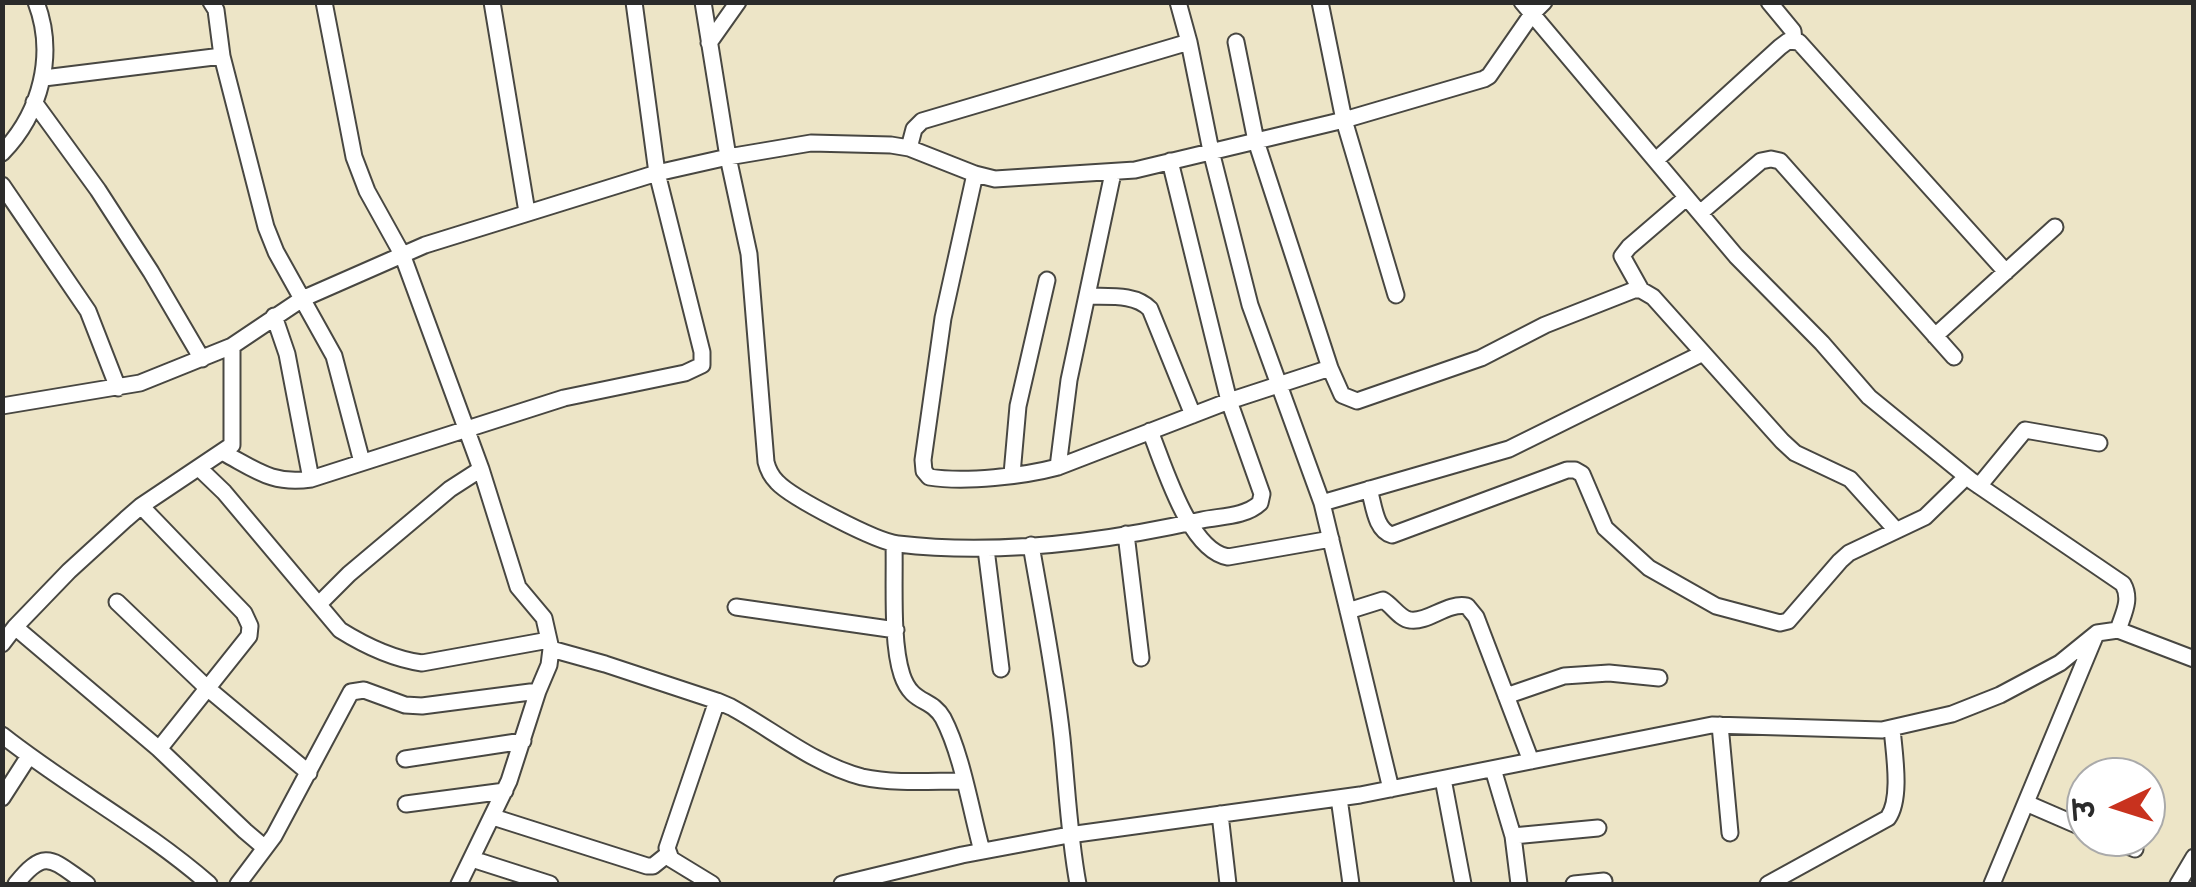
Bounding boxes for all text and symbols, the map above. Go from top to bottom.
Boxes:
north arrow [2066,757,2166,857]
text: उ [2066,798,2109,820]

